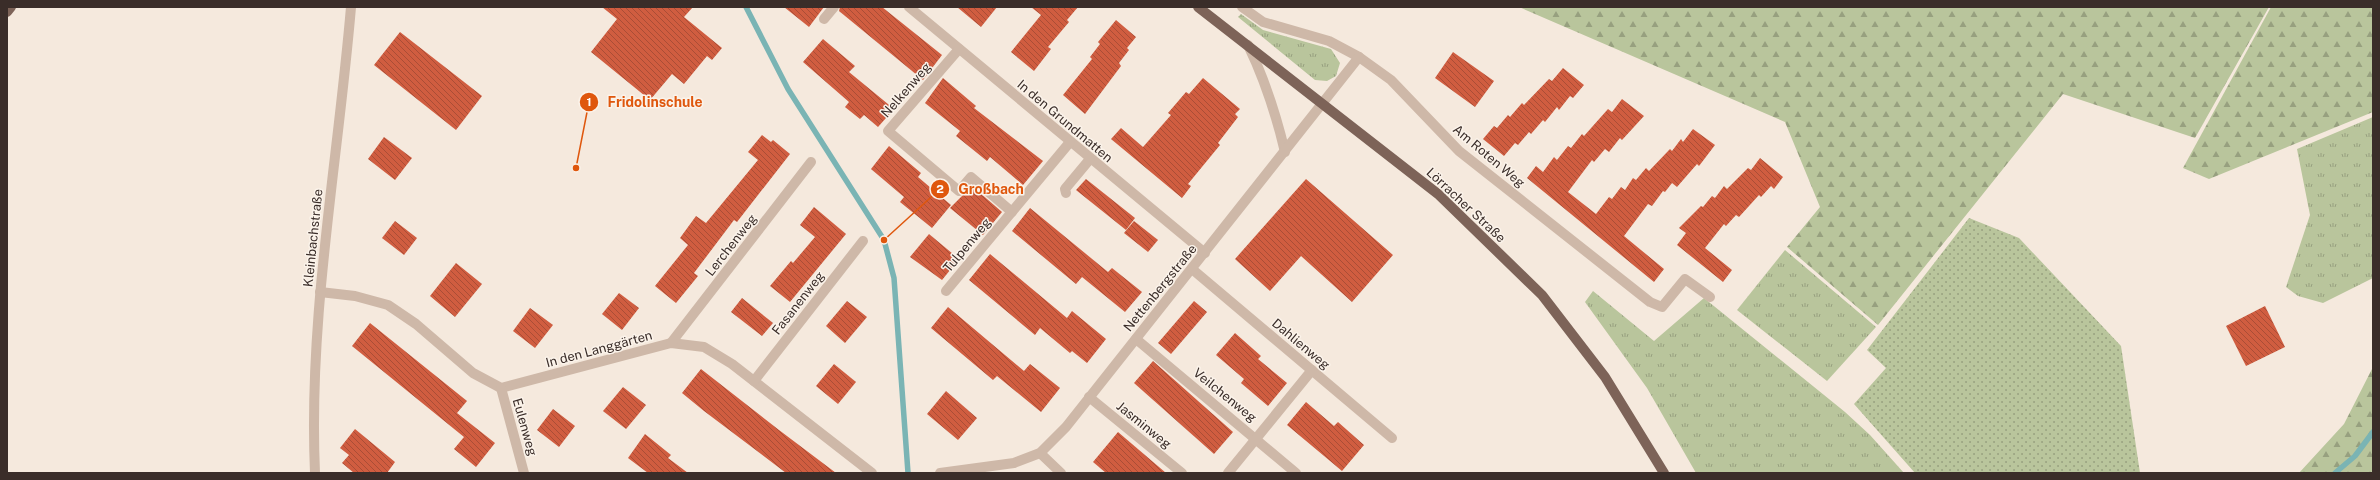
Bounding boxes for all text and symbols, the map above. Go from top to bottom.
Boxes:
street label: Nelkenweg [878,59,934,121]
street label: In den Grundmatten [1014,77,1116,165]
callout: Fridolinschule [579,89,710,115]
text: Fridolinschule [607,94,703,110]
text: 1 [586,95,592,109]
street label: Am Roten Weg [1450,122,1528,190]
street label: Lörracher Straße [1423,165,1509,245]
callout: Großbach [930,176,1031,202]
text: Großbach [958,181,1024,197]
text: 2 [936,182,944,196]
street label: Kleinbachstraße [300,188,326,288]
street label: Lerchenweg [702,211,760,279]
street label: Tulpenweg [940,215,994,275]
street label: Nettenbergstraße [1120,242,1200,334]
street label: Fasanenweg [769,268,827,338]
street label: Dahlienweg [1269,315,1333,373]
street label: In den Langgärten [544,328,654,370]
street label: Veilchenweg [1190,365,1260,425]
street label: Eulenweg [510,396,540,458]
street label: Jasminweg [1114,398,1174,452]

